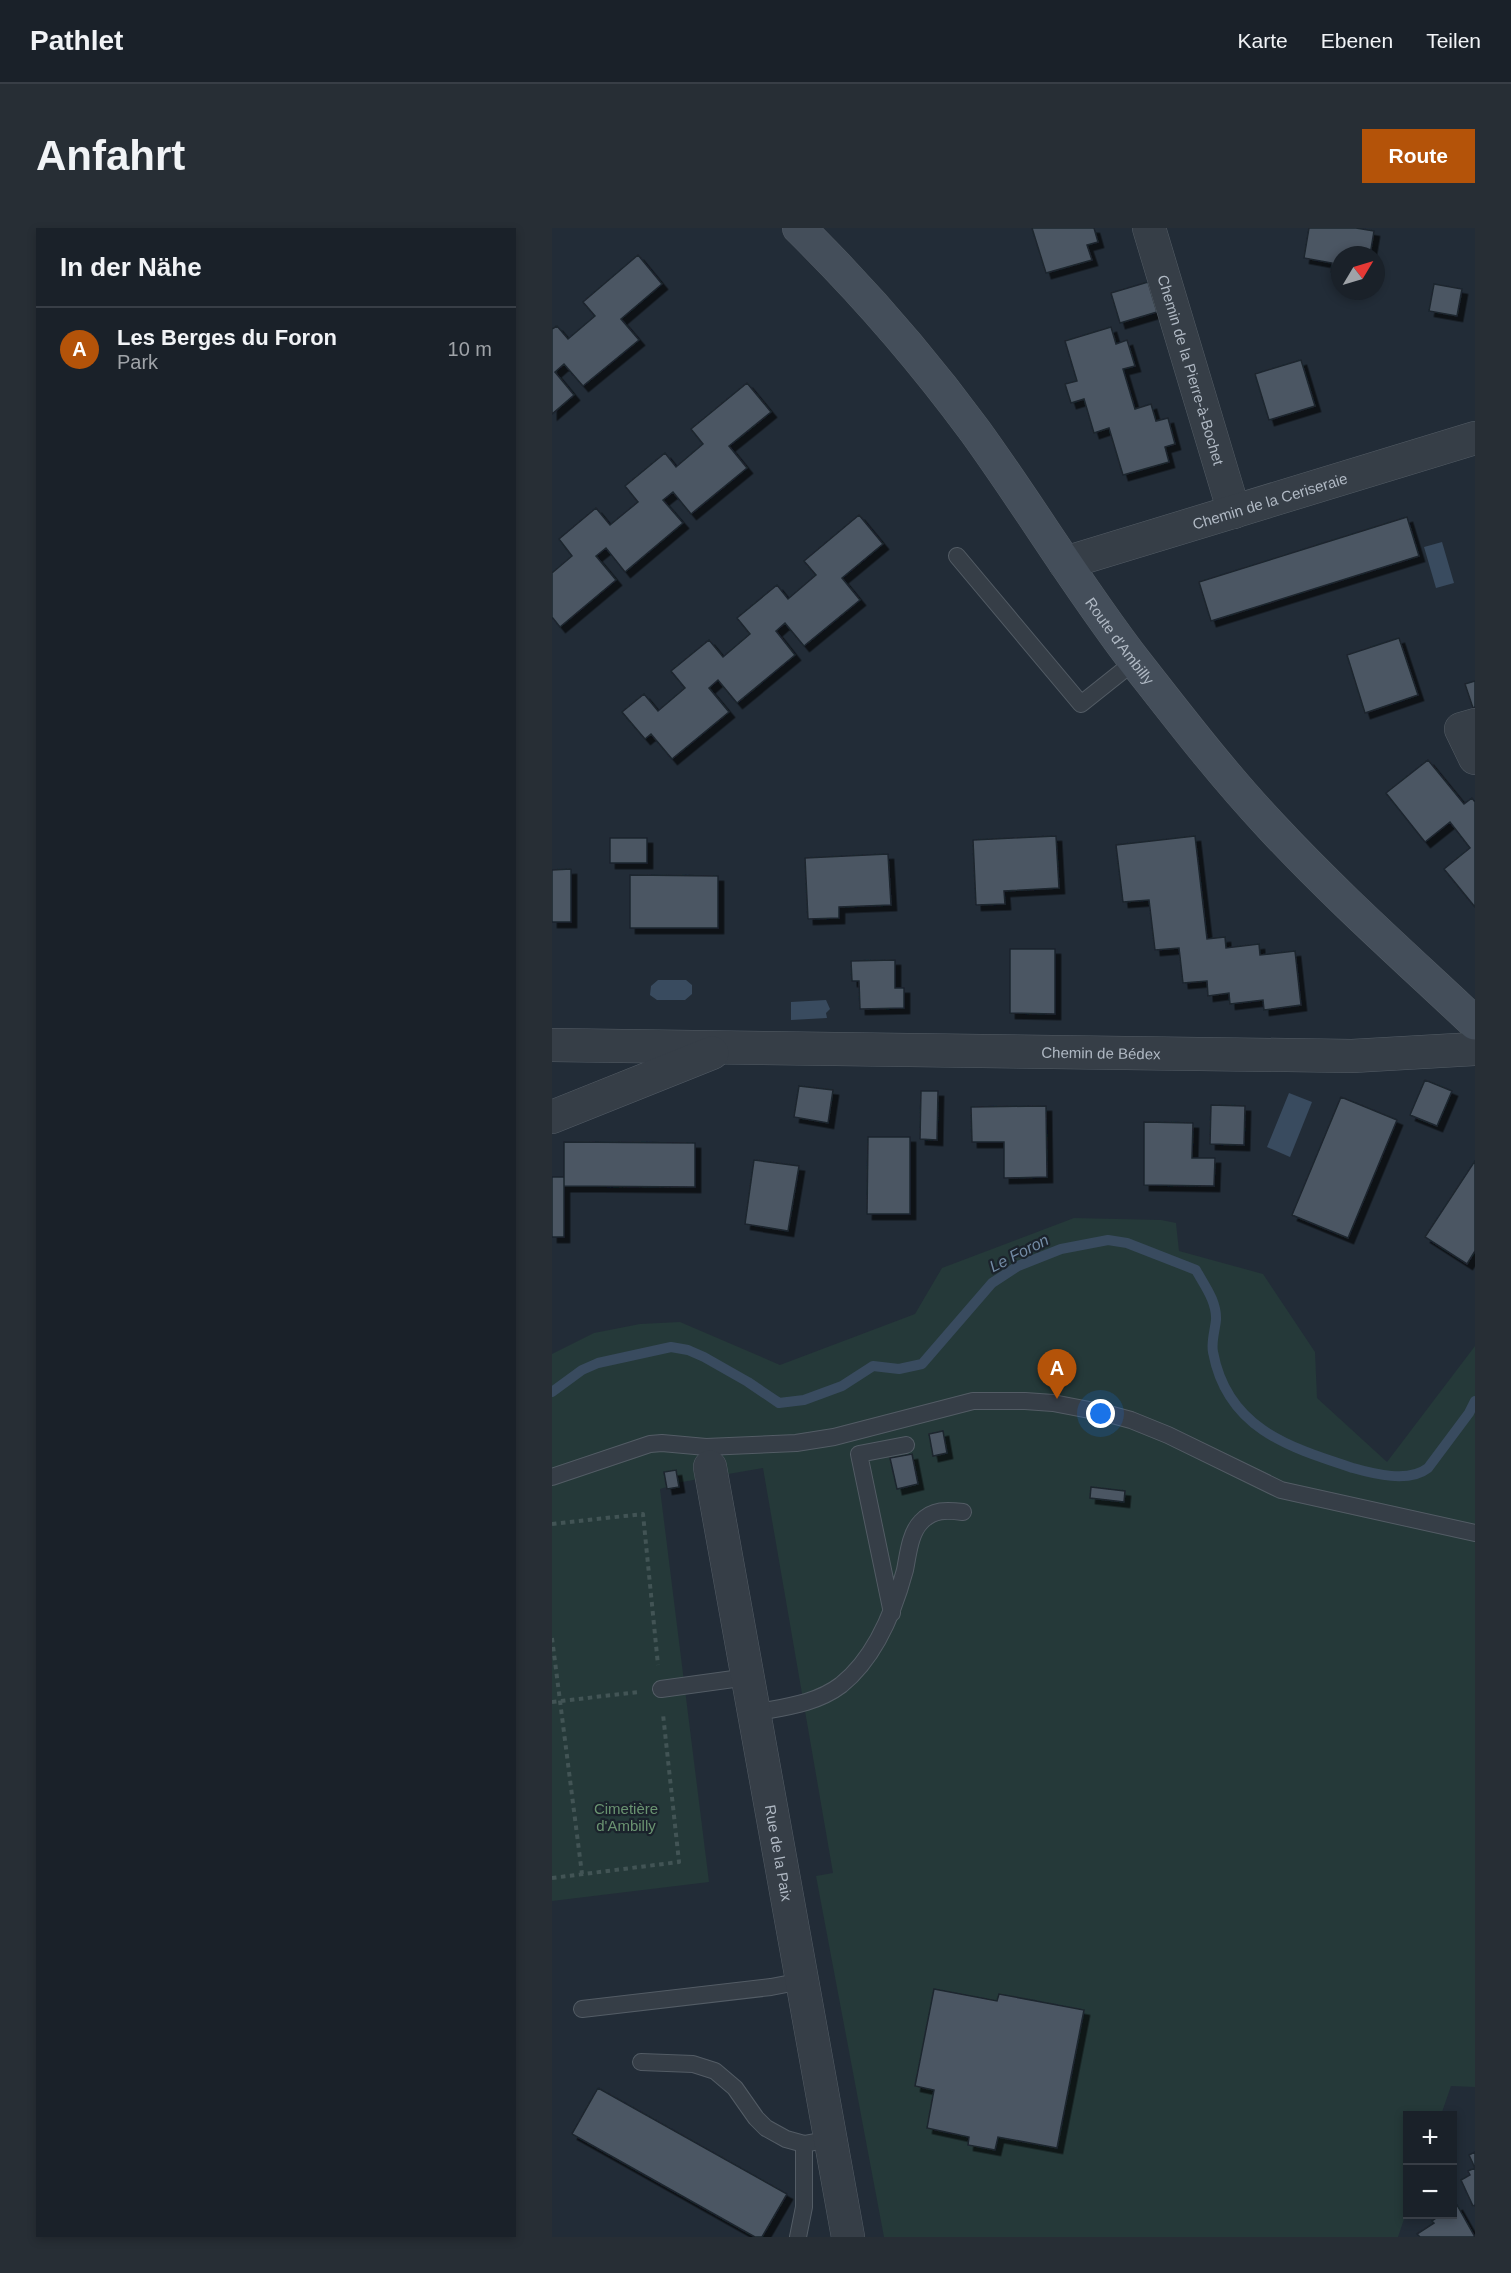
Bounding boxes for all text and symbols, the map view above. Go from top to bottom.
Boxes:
text: Pathlet [30,25,123,56]
text: Karte [1238,29,1288,52]
text: Ebenen [1321,29,1393,52]
text: Teilen [1426,29,1481,52]
button: Route [1362,129,1475,183]
text: Anfahrt [36,132,185,179]
north arrow [1331,246,1385,300]
text: In der Nähe [60,252,202,282]
street label: Chemin de la Pierre-à-Bochet [1155,273,1228,468]
text: Les Berges du Foron [117,325,337,350]
text: A [72,338,87,360]
text: 10 m [448,338,492,360]
text: Park [117,351,158,373]
street label: Chemin de la Ceriseraie [1190,469,1349,532]
street label: Route d'Ambilly [1083,594,1158,688]
street label: Chemin de Bédex [1041,1043,1161,1062]
water label: Le Foron [987,1231,1051,1275]
pin: A [1038,1350,1076,1399]
your location [1086,1399,1115,1428]
park label: Cimetière d'Ambilly [594,1800,658,1834]
street label: Rue de la Paix [762,1803,796,1903]
map controls [1403,2111,1457,2219]
button: + [1403,2111,1457,2165]
button: − [1403,2165,1457,2219]

